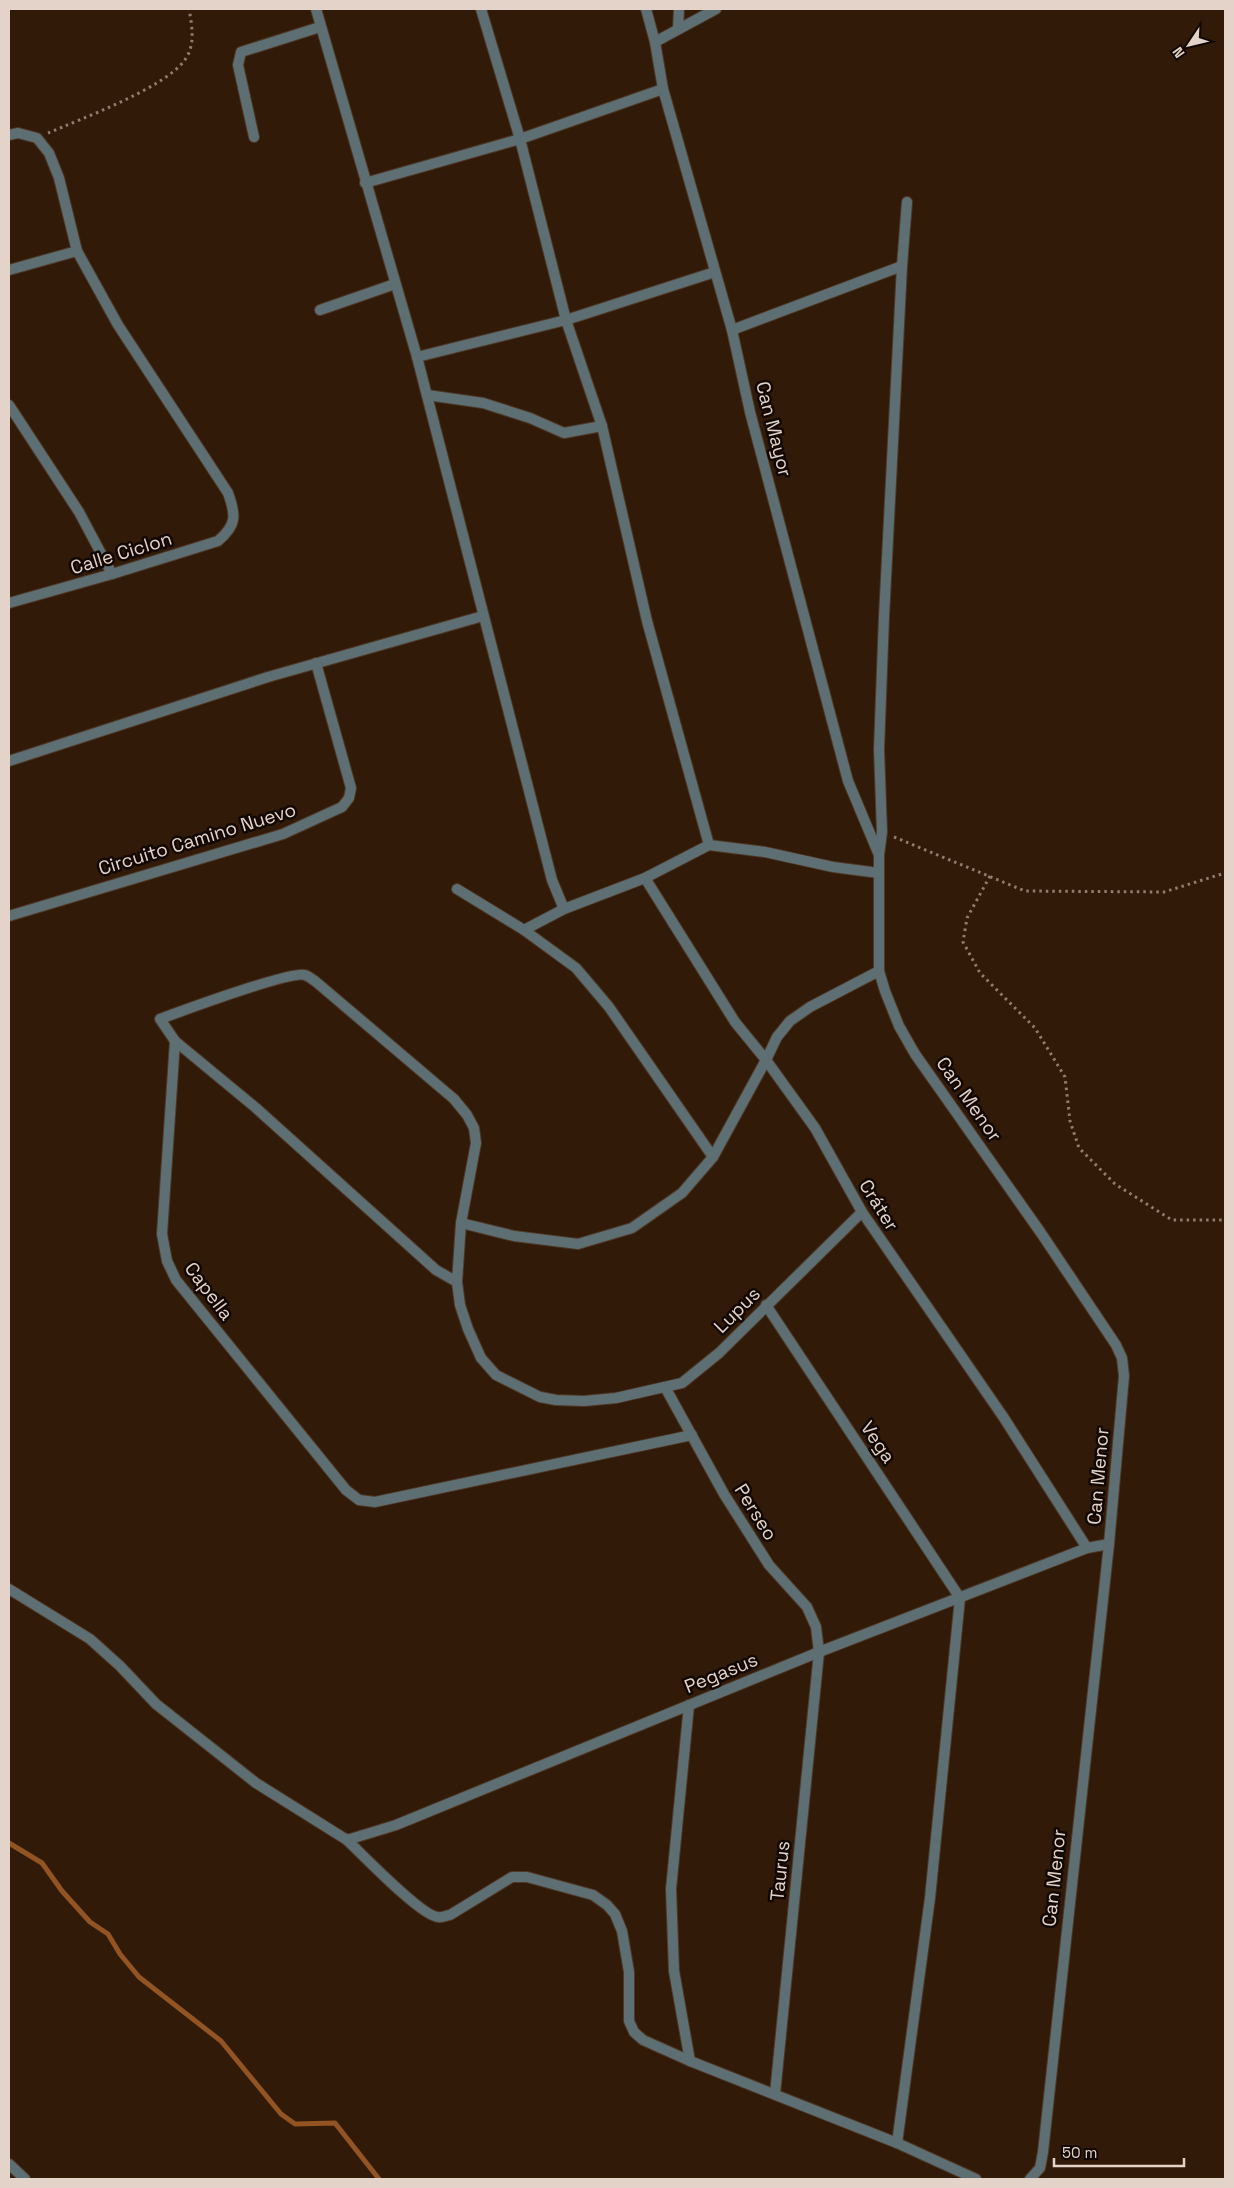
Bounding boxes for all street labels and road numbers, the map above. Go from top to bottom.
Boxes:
street label: Can Mayor [750,379,798,479]
street label: Calle Ciclon [67,526,175,580]
street label: Circuito Camino Nuevo [95,797,299,881]
street label: Can Menor [931,1052,1007,1146]
street label: Cráter [854,1175,904,1235]
street label: Capella [179,1257,239,1325]
street label: Lupus [708,1281,766,1339]
street label: Vega [855,1416,901,1468]
street label: Can Menor [1081,1426,1115,1526]
street label: Perseo [729,1479,783,1545]
street label: Pegasus [681,1647,761,1699]
street label: Can Menor [1036,1828,1072,1928]
street label: Taurus [764,1840,796,1902]

